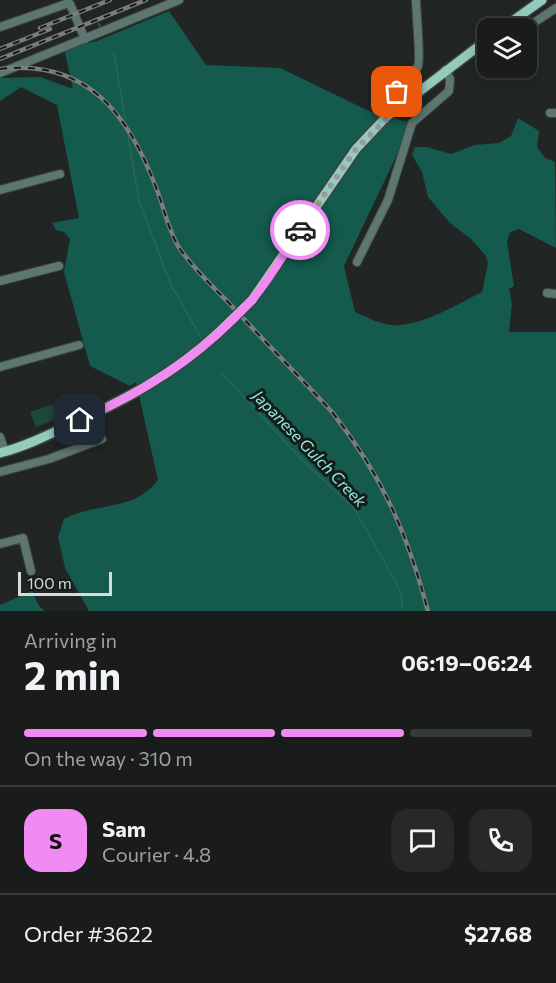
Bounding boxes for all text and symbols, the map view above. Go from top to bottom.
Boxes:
map controls [477,18,537,78]
button: layers [477,18,537,78]
pin [371,66,422,117]
icon: bag [380,75,413,108]
courier [270,200,330,260]
icon: car [284,214,317,247]
water label: Japanese Gulch Creek [248,384,371,510]
pin [54,394,105,445]
icon: home [63,403,96,436]
scale bar [18,569,112,596]
text: 100 m [27,573,72,592]
text: Arriving in [24,628,117,652]
text: 06:19–06:24 [401,649,532,676]
text: 2 min [24,650,121,698]
text: On the way · 310 m [24,746,193,770]
button: chat [391,809,454,872]
button: phone [469,809,532,872]
text: Sam [102,815,146,842]
text: S [49,827,62,854]
text: Courier · 4.8 [102,842,211,866]
text: Order #3622 [24,920,153,947]
text: $27.68 [464,920,532,947]

